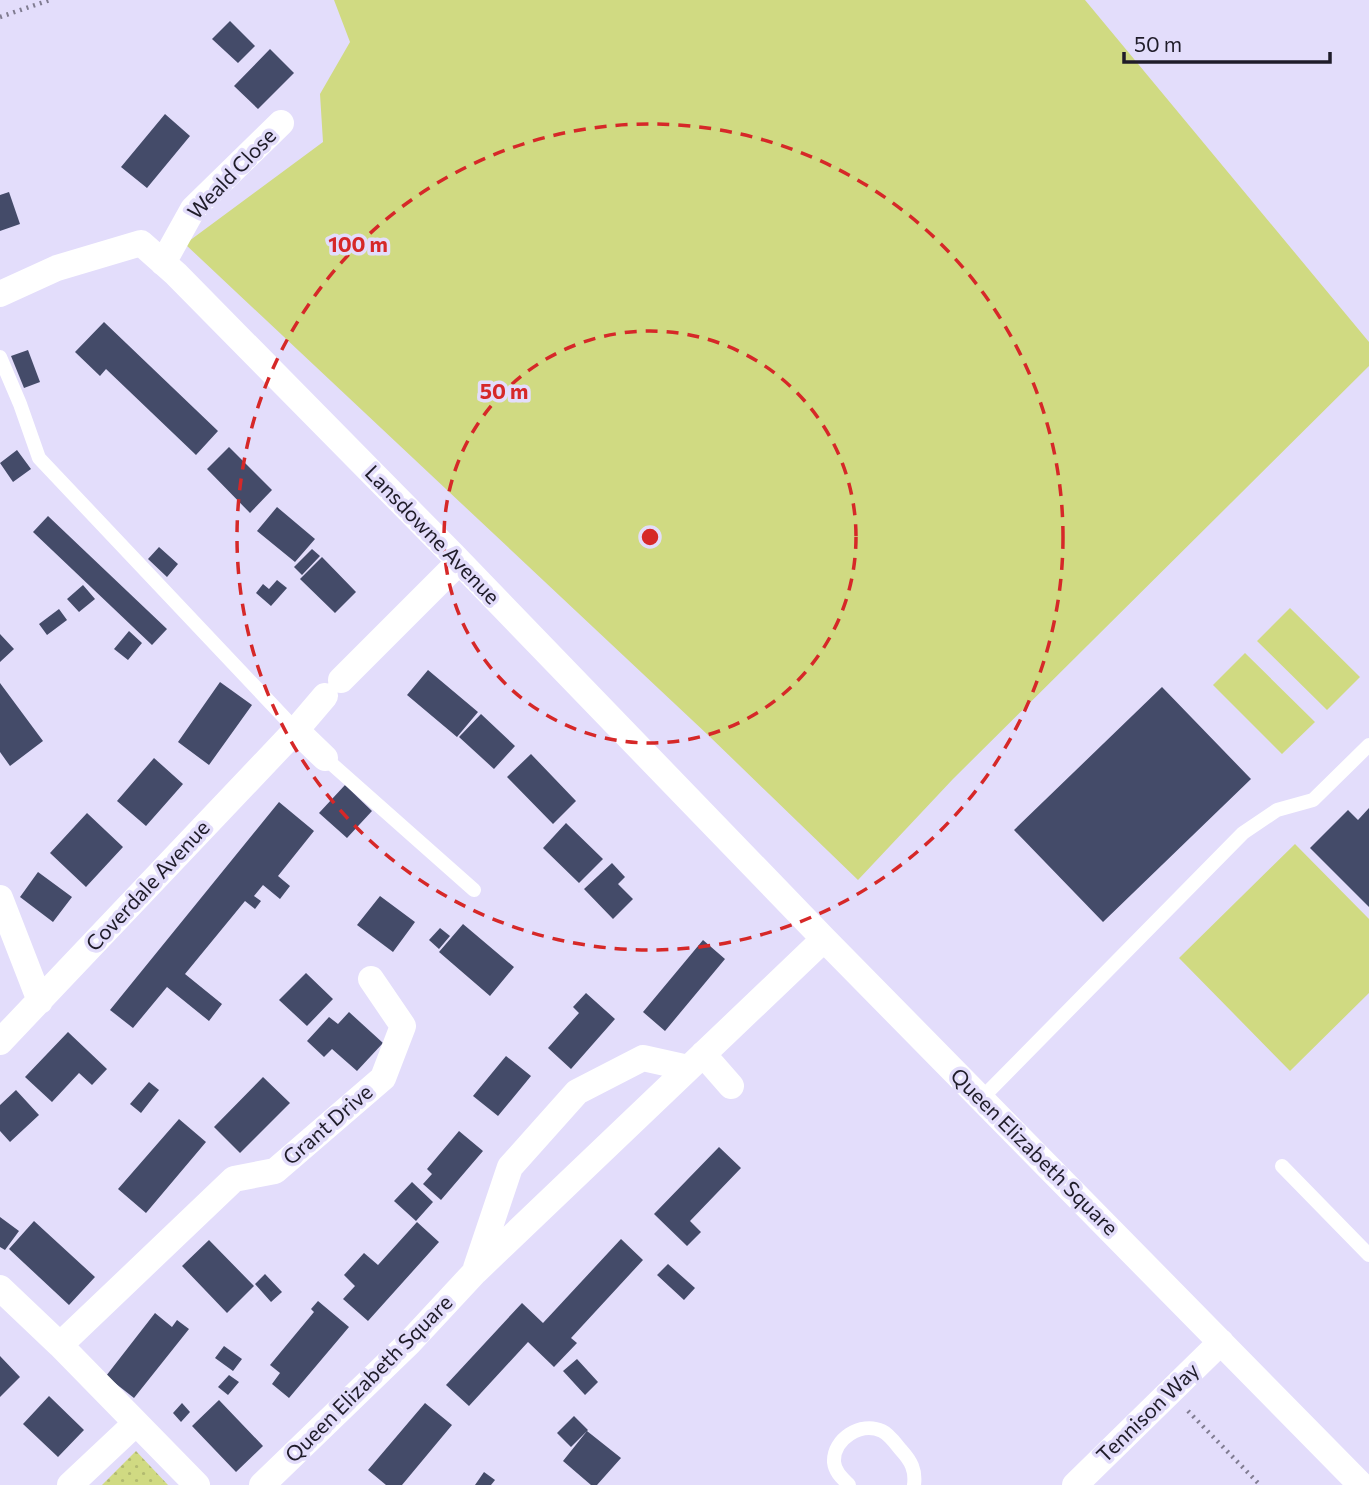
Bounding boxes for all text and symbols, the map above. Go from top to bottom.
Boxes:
scale bar [1124,21,1330,65]
text: 50 m [1134,31,1182,56]
street label: Weald Close [182,122,280,223]
text: 100 m [328,231,388,256]
text: 50 m [480,378,528,403]
street label: Lansdowne Avenue [361,460,506,608]
centre of rings [638,525,662,549]
street label: Coverdale Avenue [80,814,214,956]
street label: Queen Elizabeth Square [946,1062,1124,1240]
street label: Grant Drive [277,1078,377,1169]
street label: Queen Elizabeth Square [279,1289,457,1467]
street label: Tennison Way [1091,1357,1203,1467]

